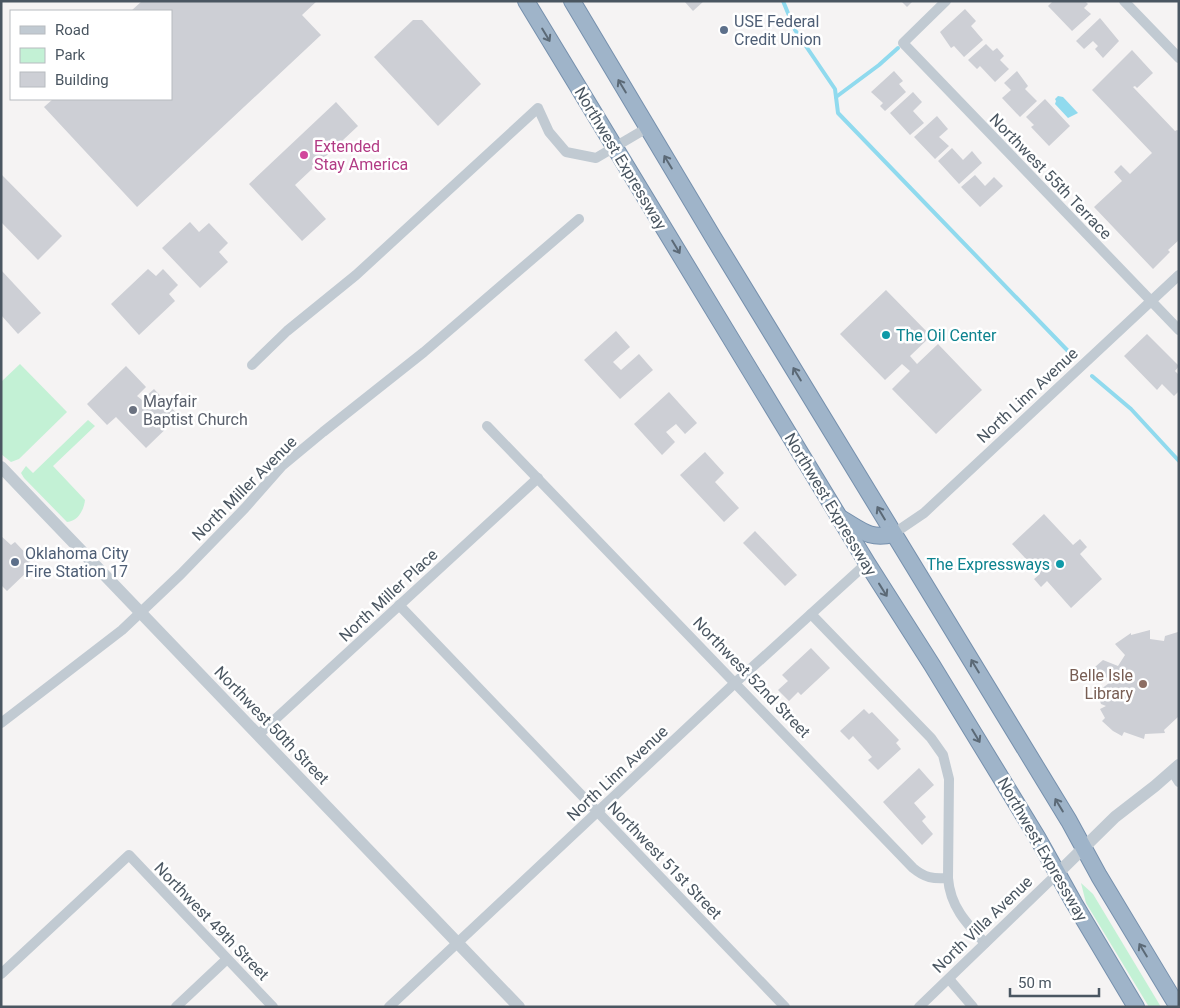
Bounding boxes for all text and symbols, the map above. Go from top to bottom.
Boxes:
legend [10,10,172,100]
place label: USE Federal Credit Union [734,12,821,49]
text: Road [55,21,89,39]
marker: USE Federal Credit Union [718,24,730,36]
one-way arrow [542,28,552,42]
text: Park [55,46,86,64]
text: Building [55,71,109,89]
one-way arrow [617,79,627,93]
street label: Northwest Expressway [570,84,671,233]
street label: Northwest 55th Terrace [986,110,1116,243]
place label: Extended Stay America [314,137,408,174]
marker: Extended Stay America [298,149,310,161]
one-way arrow [663,155,673,169]
one-way arrow [671,240,681,254]
place label: The Oil Center [896,326,997,345]
marker: The Oil Center [880,329,892,341]
street label: North Linn Avenue [973,344,1082,447]
one-way arrow [791,367,801,381]
place label: Mayfair Baptist Church [143,392,248,429]
marker: Mayfair Baptist Church [127,404,139,416]
street label: Northwest Expressway [780,430,881,579]
street label: North Miller Avenue [188,432,301,545]
one-way arrow [875,506,885,520]
place label: Oklahoma City Fire Station 17 [25,544,129,581]
street label: North Miller Place [335,545,441,646]
place label: The Expressways [926,555,1050,574]
marker: Oklahoma City Fire Station 17 [9,556,21,568]
marker: The Expressways [1054,558,1066,570]
one-way arrow [879,582,889,596]
street label: Northwest 52nd Street [689,613,814,742]
one-way arrow [969,660,979,674]
street label: Northwest 50th Street [210,662,333,788]
place label: Belle Isle Library [1069,666,1133,703]
marker: Belle Isle Library [1137,678,1149,690]
street label: North Linn Avenue [563,722,672,825]
one-way arrow [971,729,981,743]
street label: Northwest Expressway [994,774,1092,925]
street label: Northwest 51st Street [604,798,726,923]
one-way arrow [1053,799,1063,813]
street label: Northwest 49th Street [150,858,273,984]
street label: North Villa Avenue [929,872,1036,977]
one-way arrow [1138,944,1148,958]
scale bar [1010,966,1099,998]
text: 50 m [1018,974,1052,992]

